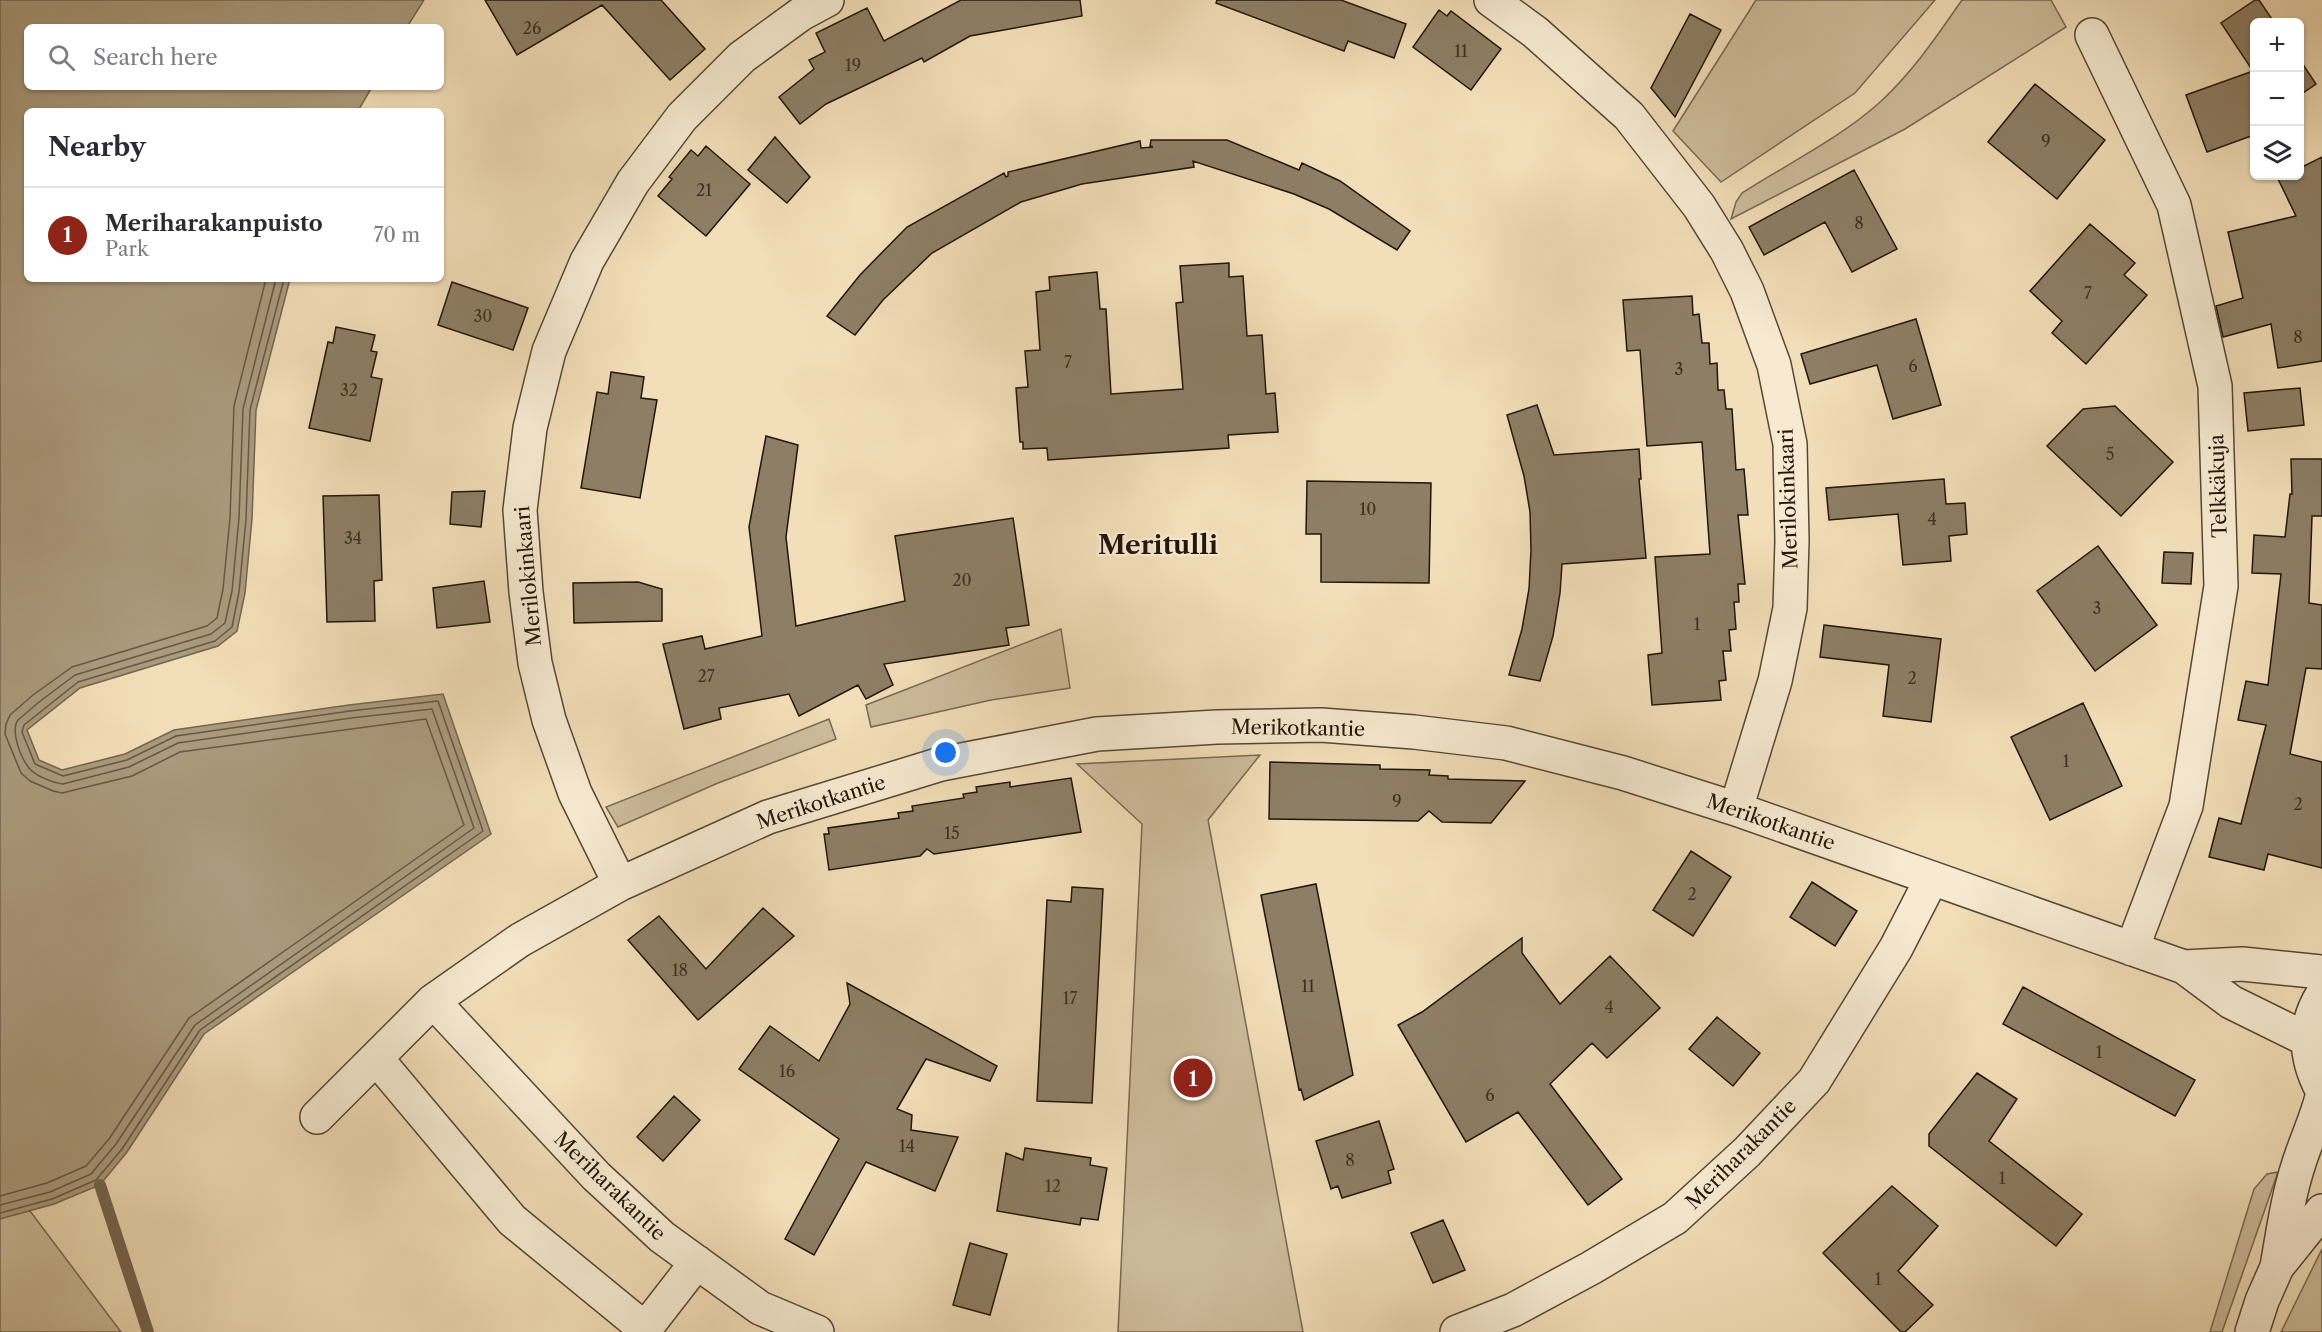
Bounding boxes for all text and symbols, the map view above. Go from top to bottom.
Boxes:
house number: 26 [523,18,541,38]
map controls [2250,18,2304,180]
button: + [2250,18,2304,72]
search box [24,24,444,90]
icon: search [45,41,78,74]
house number: 11 [1454,41,1468,61]
text: Search here [93,44,218,71]
house number: 19 [845,55,861,75]
button: − [2250,72,2304,126]
button: layers [2250,126,2304,180]
text: Nearby [48,131,146,163]
house number: 9 [2041,131,2051,151]
house number: 21 [696,180,712,200]
text: Meriharakanpuisto [105,210,323,237]
house number: 8 [1854,213,1864,233]
text: 1 [63,223,72,247]
text: 70 m [374,223,420,247]
text: Park [105,237,148,261]
house number: 7 [2084,283,2092,303]
house number: 30 [474,306,492,326]
house number: 8 [2293,327,2303,347]
house number: 7 [1064,352,1072,372]
house number: 6 [1908,356,1918,376]
house number: 3 [1675,359,1683,379]
house number: 32 [340,380,358,400]
street label: Merilokinkaari [1774,428,1802,570]
street label: Telkkäkuja [2204,433,2232,538]
house number: 5 [2106,444,2114,464]
house number: 10 [1360,499,1376,519]
street label: Merilokinkaari [510,505,546,647]
house number: 4 [1927,509,1937,529]
house number: 34 [344,528,362,548]
district label: Meritulli [1098,529,1218,561]
house number: 20 [952,570,972,590]
house number: 3 [2093,598,2101,618]
house number: 1 [1694,614,1701,634]
house number: 27 [697,666,715,686]
house number: 2 [1907,668,1917,688]
street label: Merikotkantie [1231,715,1365,741]
your location [931,738,960,767]
house number: 1 [2063,751,2070,771]
street label: Merikotkantie [753,770,889,834]
street label: Merikotkantie [1704,789,1838,855]
house number: 9 [1392,791,1402,811]
house number: 2 [2293,794,2303,814]
house number: 15 [944,823,960,843]
house number: 2 [1687,884,1697,904]
house number: 18 [672,960,688,980]
house number: 11 [1301,976,1315,996]
house number: 17 [1063,988,1077,1008]
house number: 4 [1604,997,1614,1017]
house number: 1 [2096,1042,2103,1062]
pin: 1 [1174,1056,1212,1100]
house number: 16 [779,1061,795,1081]
house number: 6 [1485,1085,1495,1105]
street label: Meriharakantie [1681,1094,1801,1214]
street label: Meriharakantie [549,1127,671,1245]
house number: 14 [899,1136,915,1156]
house number: 8 [1345,1150,1355,1170]
house number: 1 [1999,1168,2006,1188]
house number: 12 [1045,1176,1061,1196]
house number: 1 [1875,1269,1882,1289]

